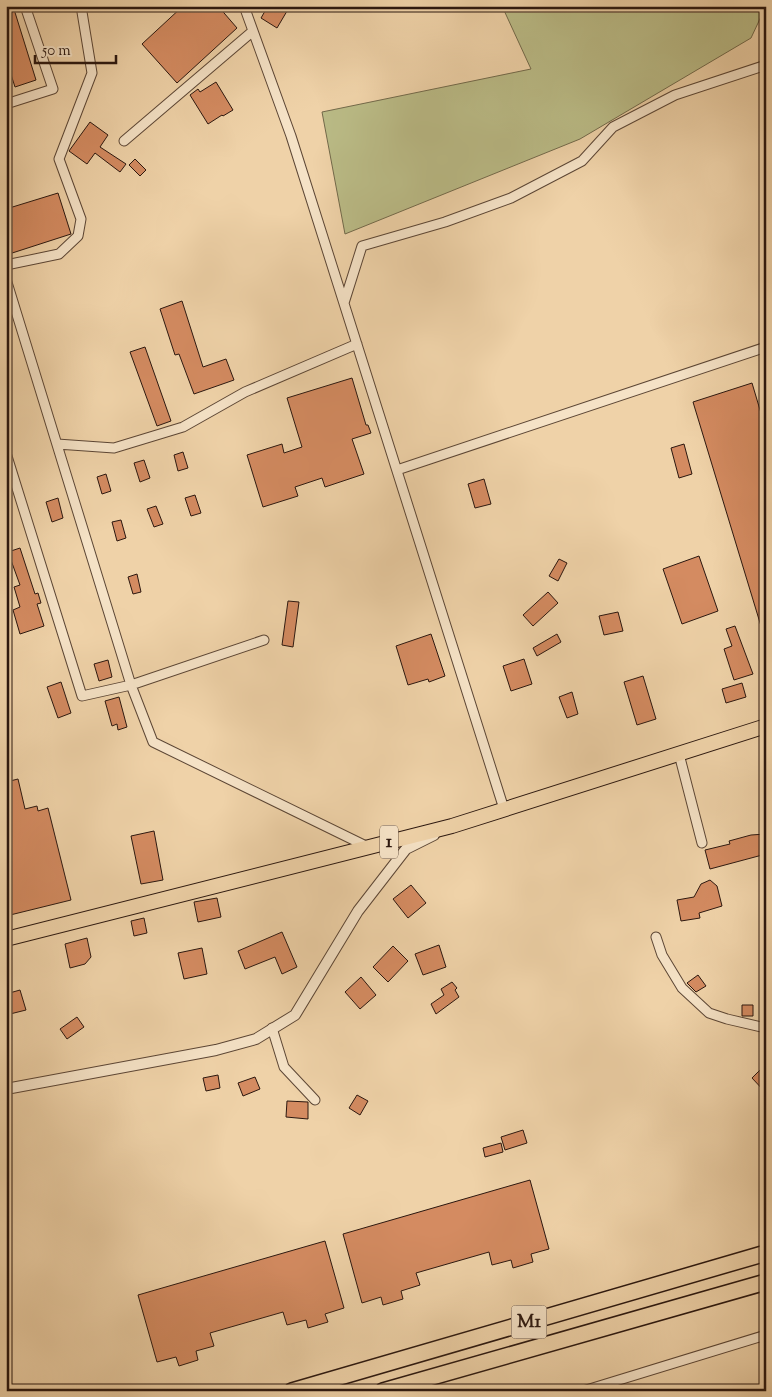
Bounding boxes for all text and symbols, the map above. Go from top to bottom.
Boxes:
scale bar [35,32,116,64]
text: 50 m [41,41,71,62]
road number: 1 [380,826,398,859]
road number: M1 [512,1305,546,1338]

